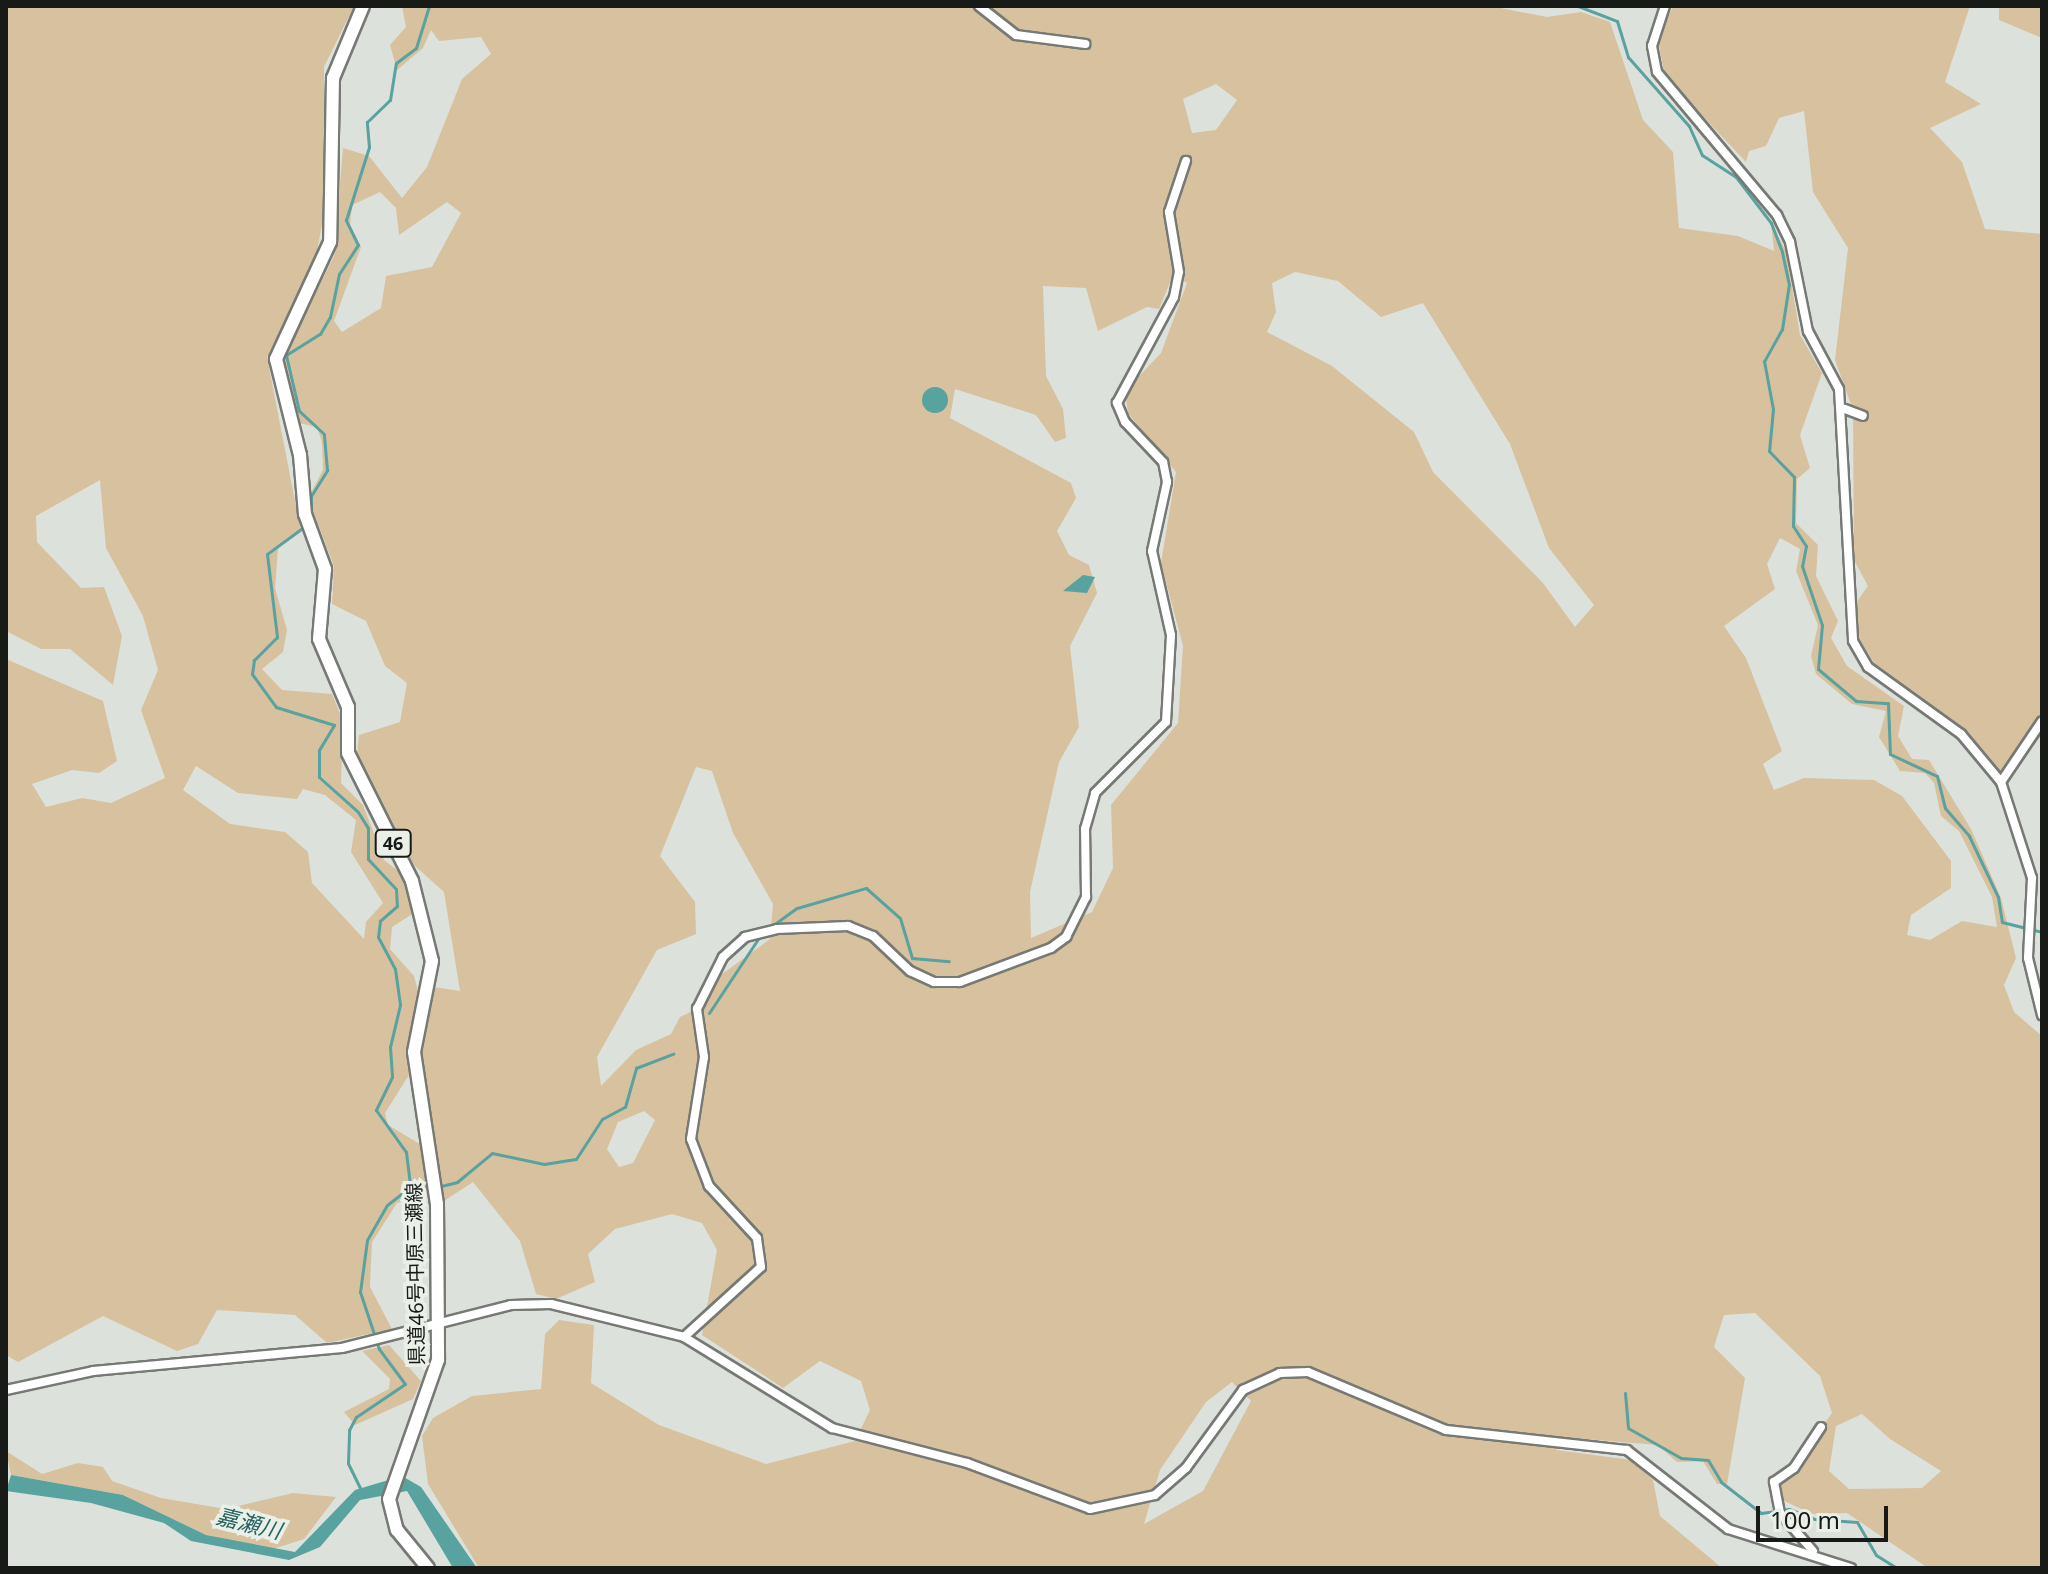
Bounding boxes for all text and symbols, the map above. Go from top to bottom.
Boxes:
road number: 46 [373,829,413,857]
street label: 県道46号中原三瀬線 [401,1182,429,1366]
scale bar [1760,1490,1892,1540]
water label: 嘉瀬川 [214,1502,284,1544]
text: 100 m [1770,1503,1840,1536]

